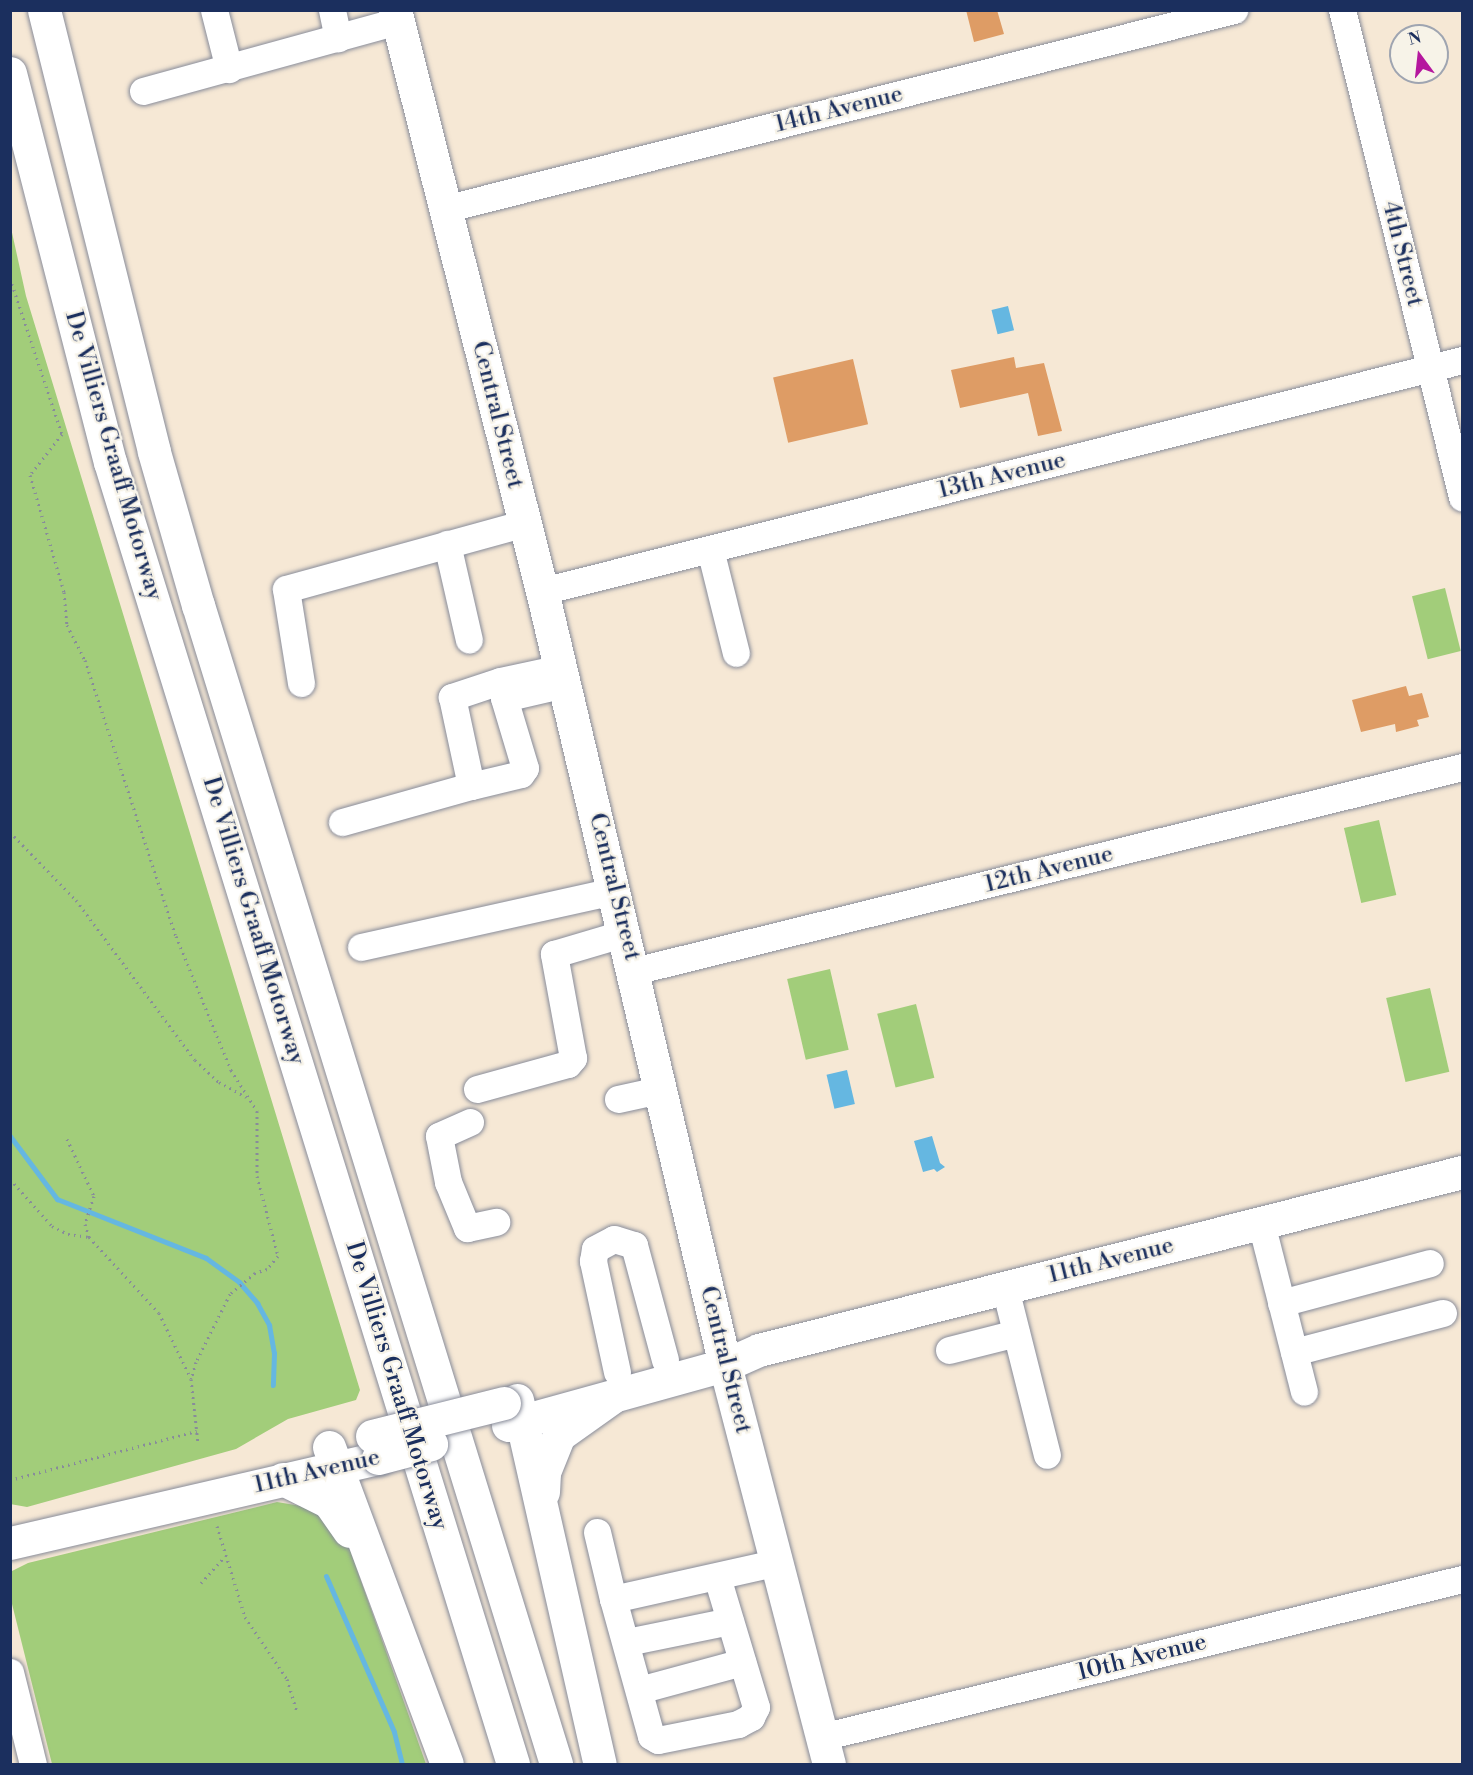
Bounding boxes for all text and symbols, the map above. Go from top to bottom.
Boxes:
north arrow [1389,24,1449,84]
text: N [1406,27,1424,50]
street label: 14th Avenue [772,80,906,140]
street label: 4th Street [1375,198,1429,310]
street label: De Villiers Graaff Motorway [58,308,168,604]
street label: Central Street [465,338,529,492]
street label: 13th Avenue [935,446,1069,506]
street label: De Villiers Graaff Motorway [195,773,311,1069]
street label: Central Street [582,810,646,964]
street label: 12th Avenue [982,840,1116,900]
street label: 11th Avenue [1045,1231,1177,1291]
street label: De Villiers Graaff Motorway [338,1238,454,1534]
street label: Central Street [693,1283,757,1437]
street label: 11th Avenue [251,1444,383,1500]
street label: 10th Avenue [1074,1628,1210,1688]

